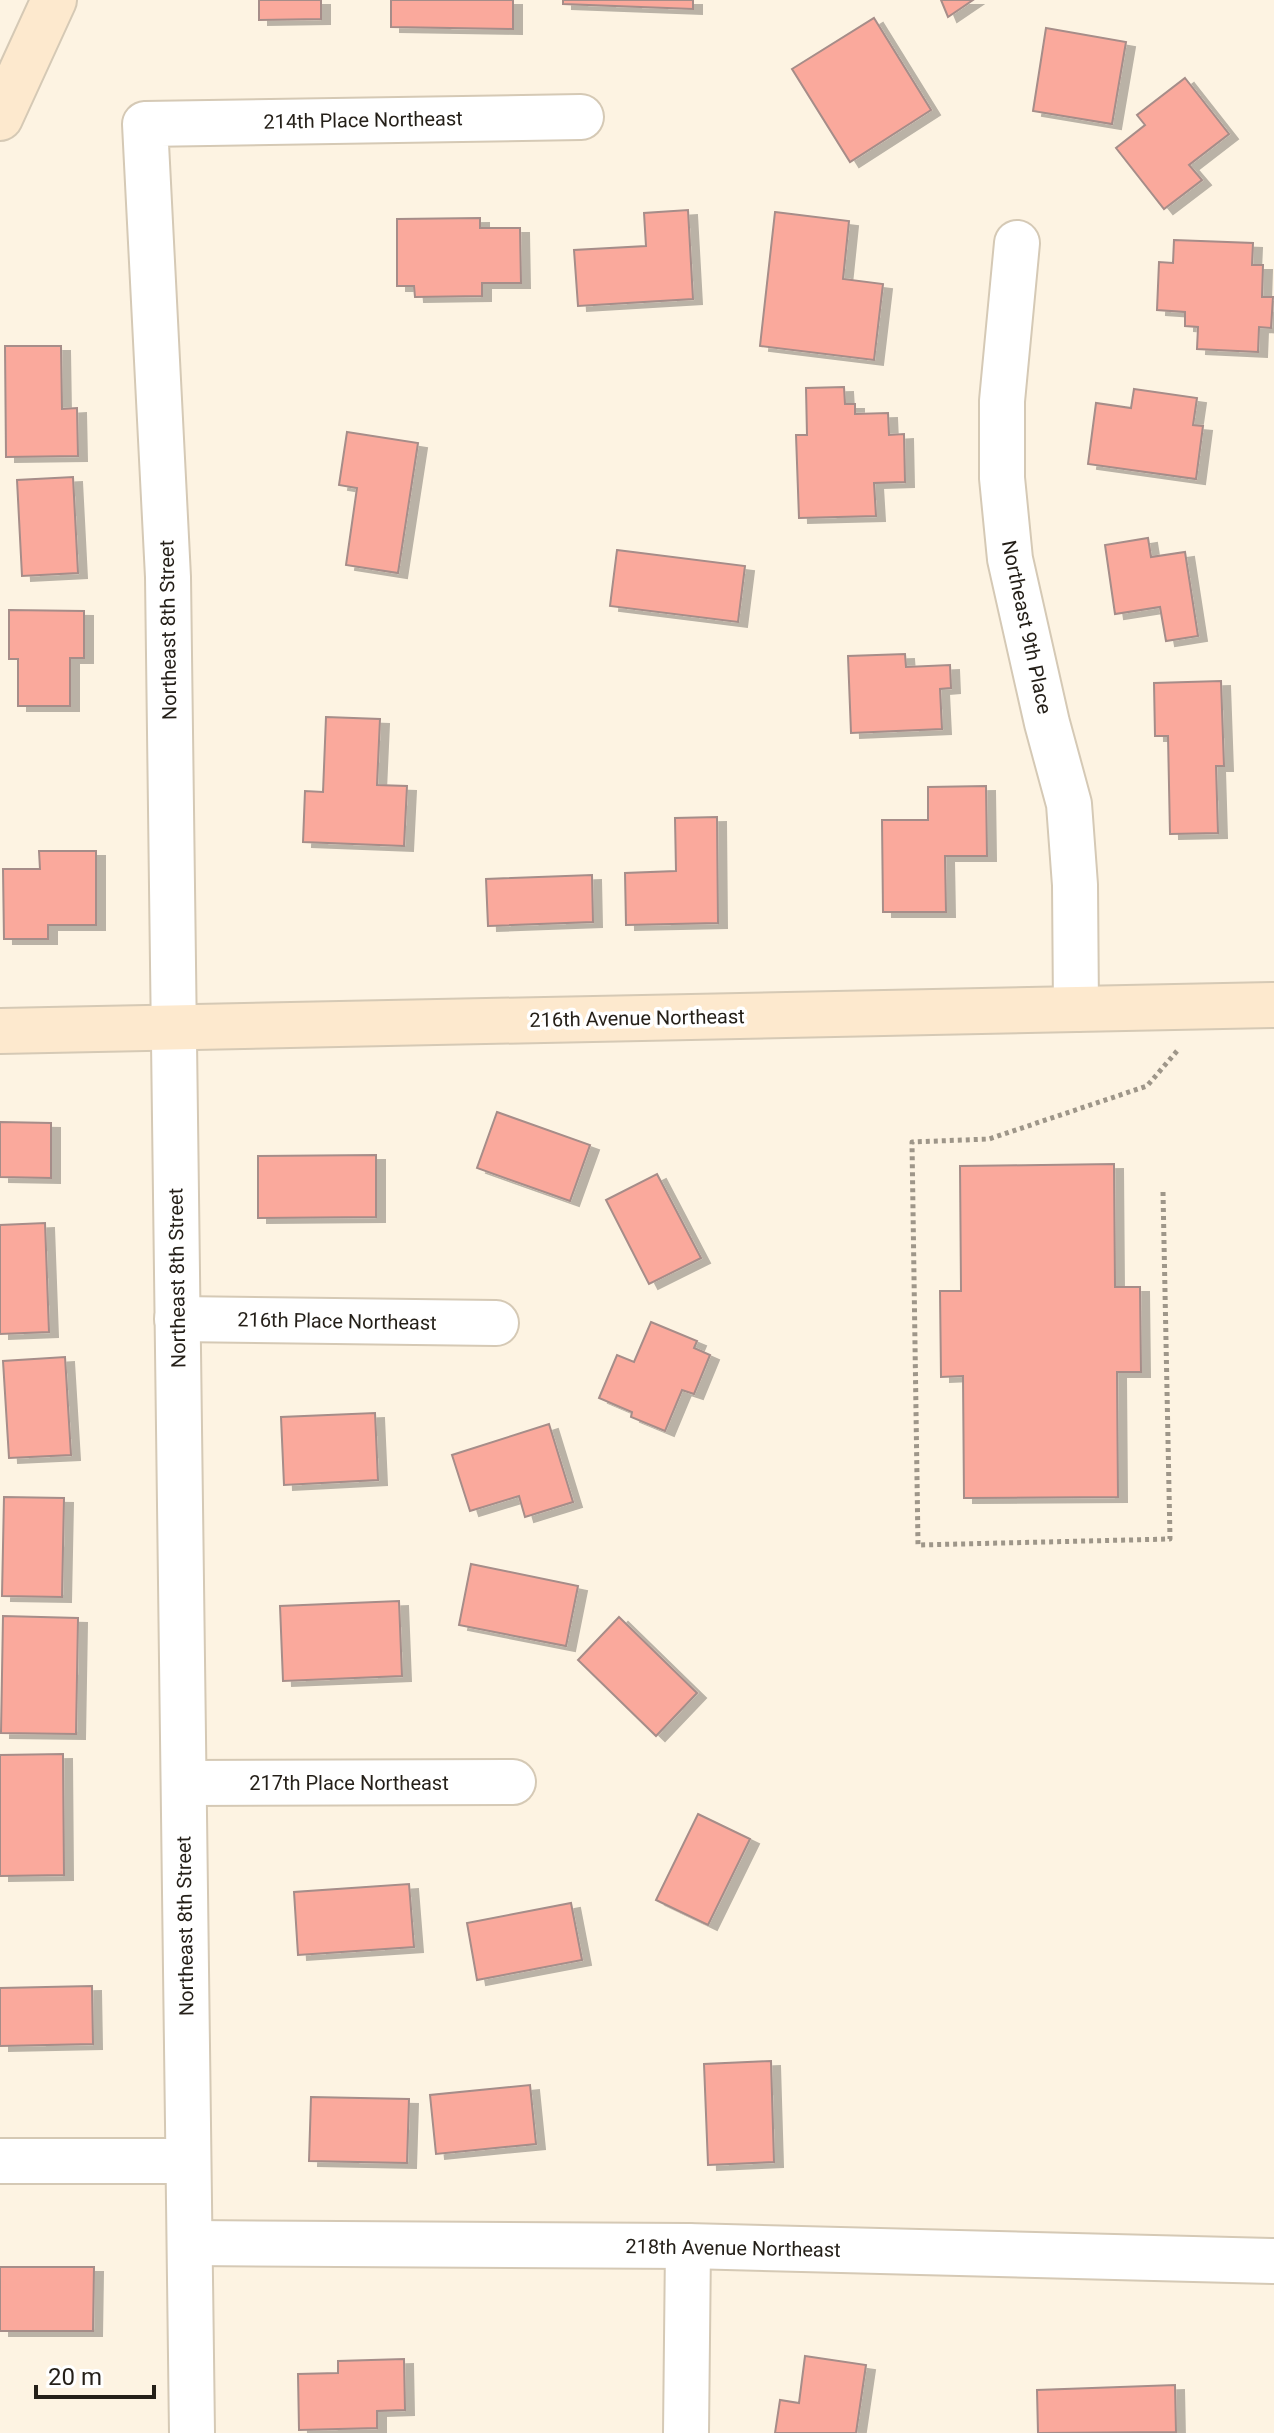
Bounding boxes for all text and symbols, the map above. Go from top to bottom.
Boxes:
street label: 214th Place Northeast [263,106,463,134]
street label: Northeast 9th Place [997,538,1057,716]
street label: Northeast 8th Street [154,540,182,720]
street label: 216th Avenue Northeast [529,1004,745,1032]
street label: Northeast 8th Street [163,1188,191,1368]
street label: 216th Place Northeast [237,1307,437,1335]
street label: 217th Place Northeast [249,1771,449,1795]
street label: Northeast 8th Street [171,1836,199,2016]
street label: 218th Avenue Northeast [625,2234,841,2262]
scale bar [36,2349,154,2399]
text: 20 m [48,2363,102,2391]

